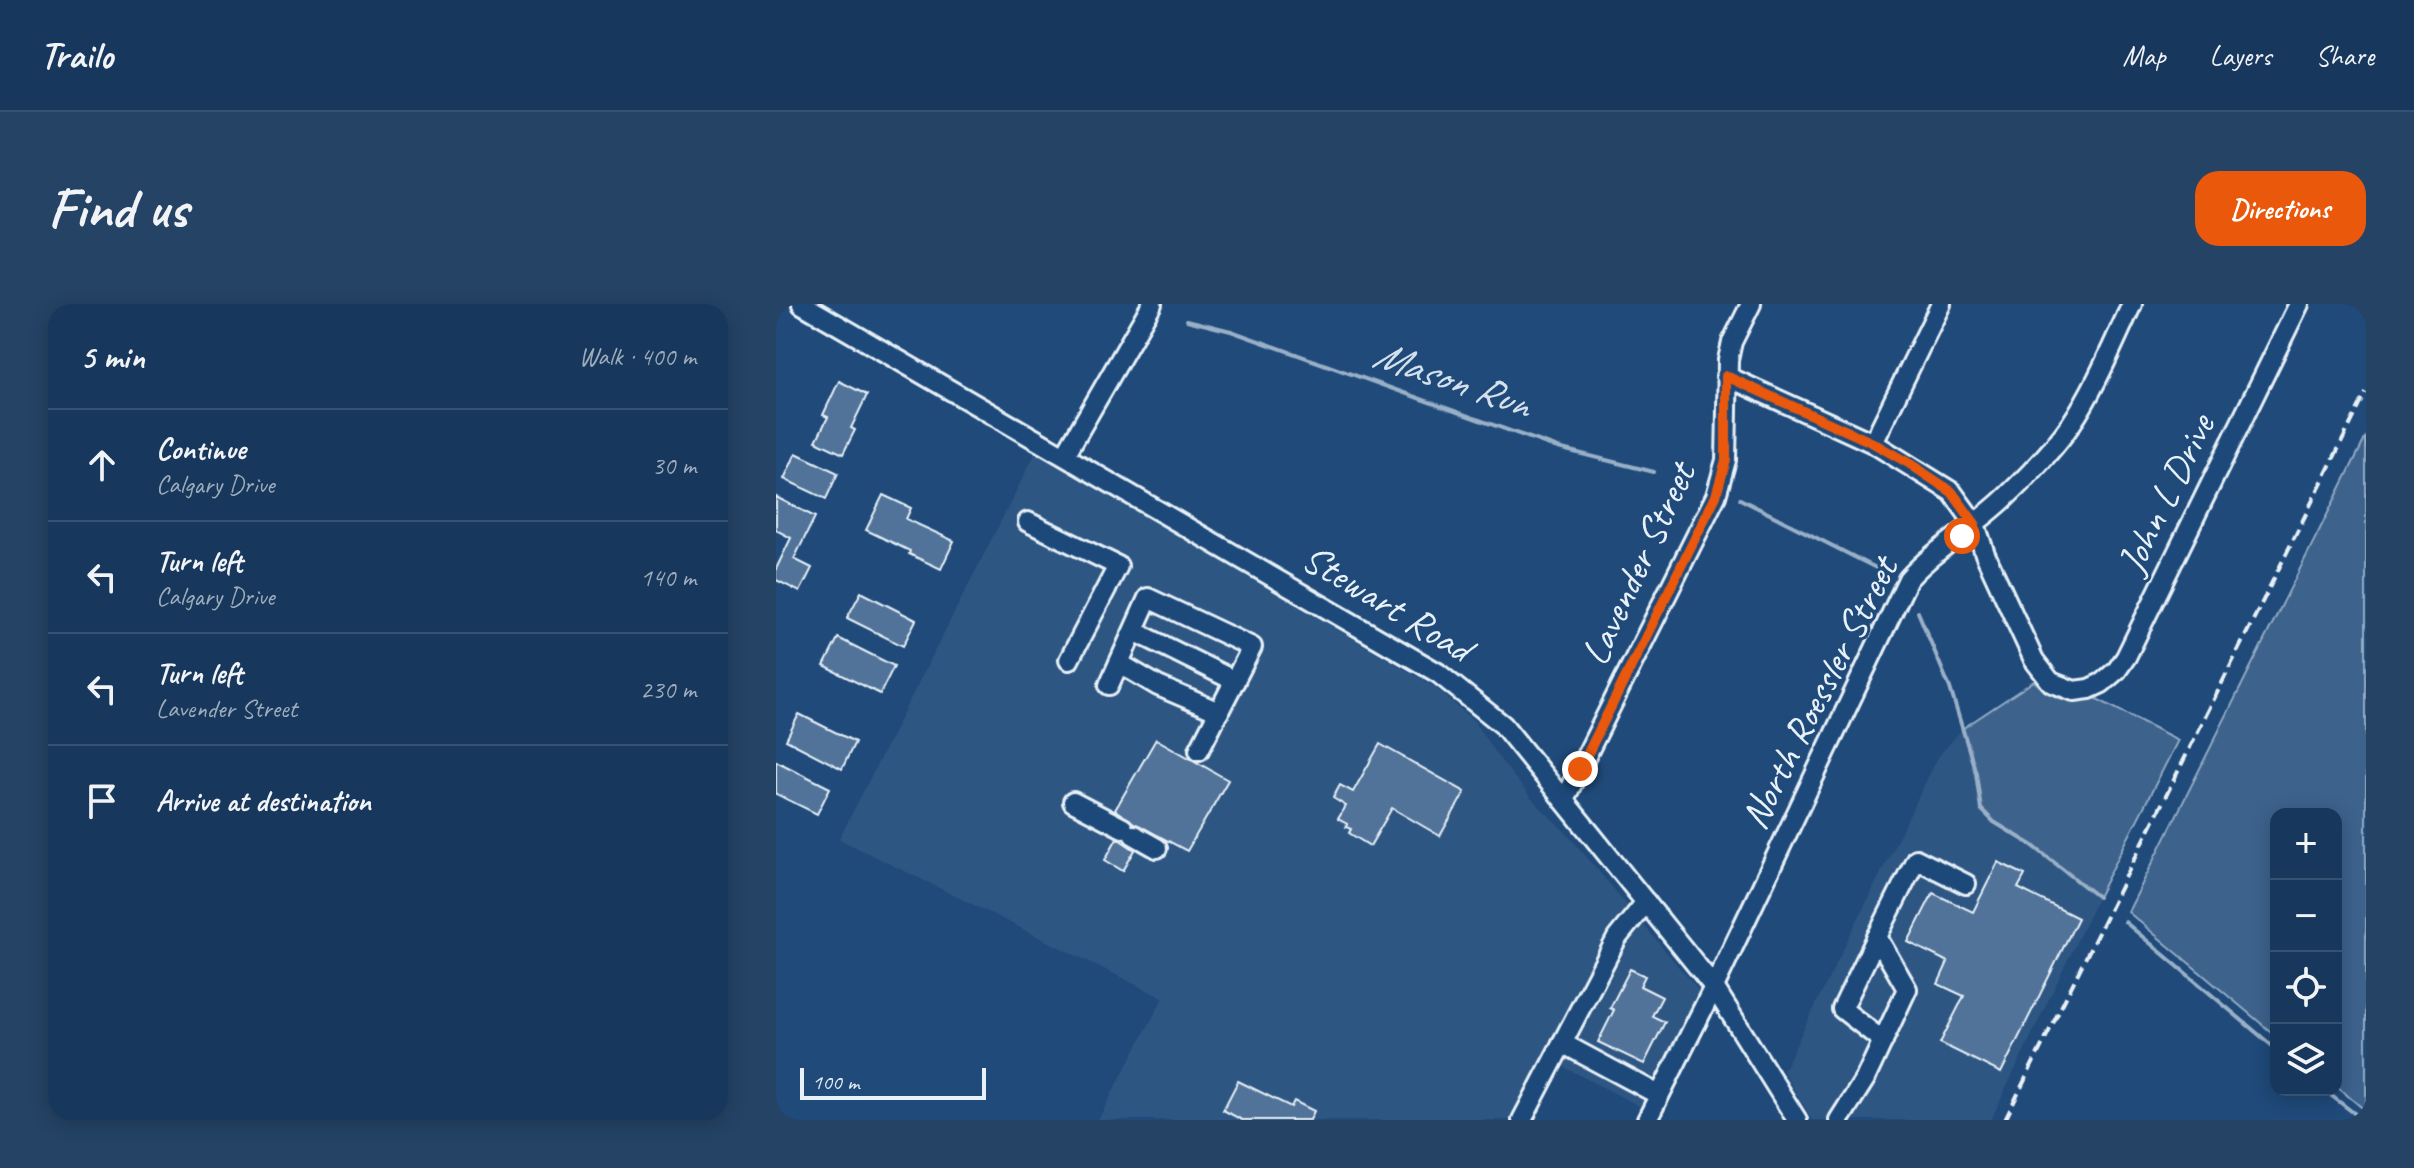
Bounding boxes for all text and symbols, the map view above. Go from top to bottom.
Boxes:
text: Trailo [40,32,113,79]
text: Map [2123,38,2166,73]
text: Layers [2210,38,2271,73]
text: Share [2315,38,2374,73]
button: Directions [2195,171,2366,246]
text: Find us [48,173,188,244]
water label: Mason Run [1367,328,1541,432]
text: 5 min [80,335,145,378]
text: Walk · 400 m [579,340,696,373]
street label: John L Drive [2105,404,2227,583]
text: Continue [156,430,246,468]
icon: ahead [80,443,124,487]
text: 30 m [652,449,696,482]
street label: Lavender Street [1569,452,1708,673]
text: Calgary Drive [156,468,275,501]
route start [1944,518,1980,554]
street label: Stewart Road [1293,533,1486,676]
text: Turn left [156,542,243,580]
street label: North Roessler Street [1729,546,1911,837]
icon: left [80,555,124,599]
text: 140 m [640,561,696,594]
text: Calgary Drive [156,580,275,613]
text: Turn left [156,654,243,692]
icon: left [80,667,124,711]
text: 230 m [640,673,696,706]
text: Lavender Street [156,692,297,725]
route end [1562,751,1598,787]
icon: arrive [80,779,124,823]
text: Arrive at destination [156,782,371,820]
map controls [2270,808,2342,1096]
button: + [2270,808,2342,880]
button: − [2270,880,2342,952]
button: locate [2270,952,2342,1024]
button: layers [2270,1024,2342,1096]
scale bar [800,1064,986,1100]
text: 100 m [812,1068,859,1096]

